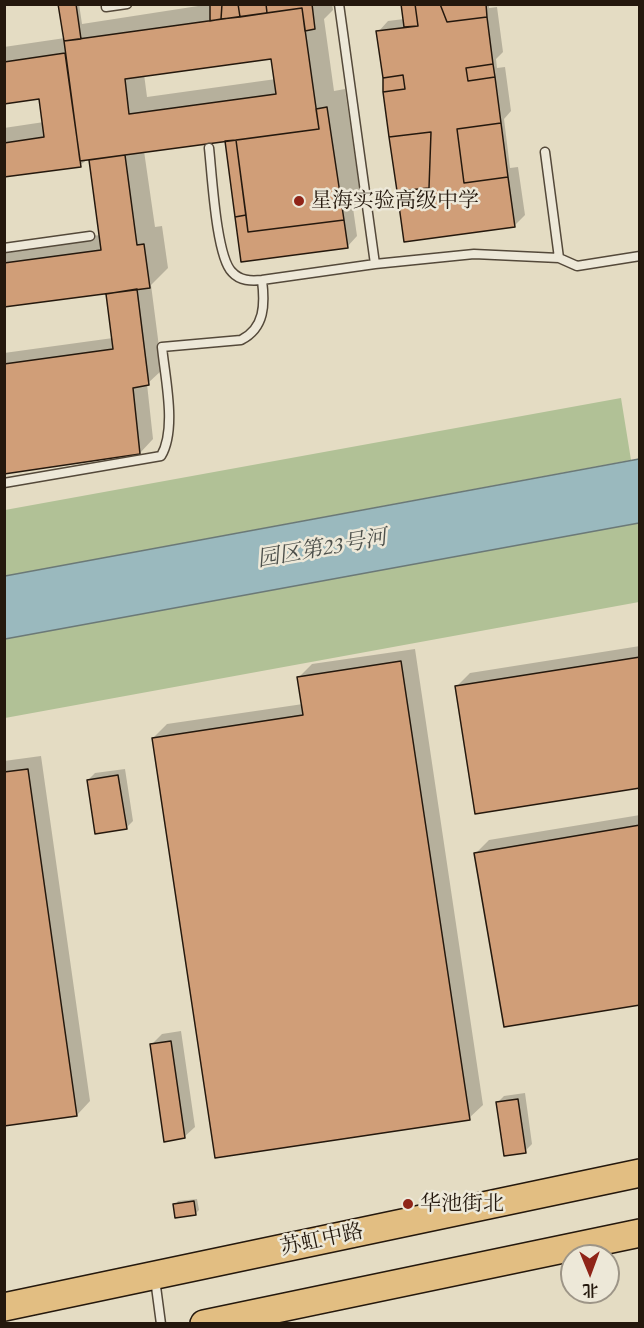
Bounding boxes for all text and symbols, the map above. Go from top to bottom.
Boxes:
place label: 星海实验高级中学 [311,188,479,214]
marker: 星海实验高级中学 [292,194,306,208]
water label: 园区第23号河 [255,525,389,573]
place label: 华池街北 [420,1191,504,1217]
marker: 华池街北 [401,1197,415,1211]
street label: 苏虹中路 [278,1219,366,1261]
north arrow [560,1244,620,1304]
text: 北 [582,1280,598,1301]

